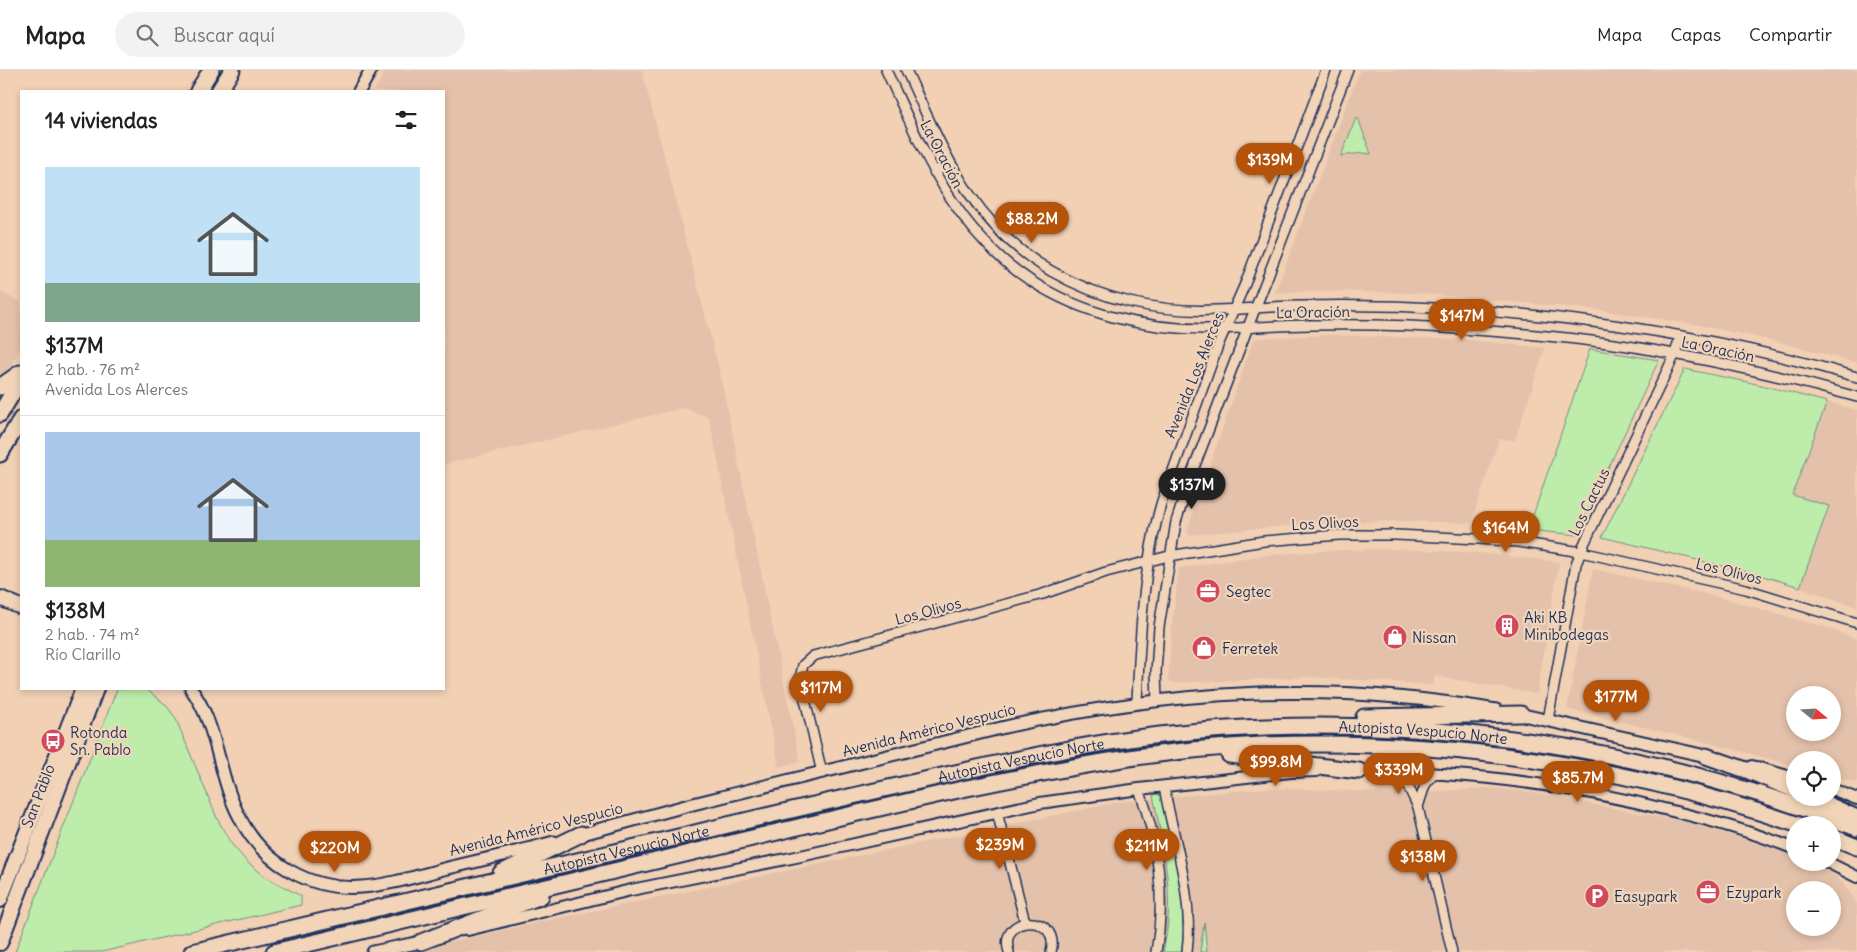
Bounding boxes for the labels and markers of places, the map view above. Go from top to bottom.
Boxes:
pin: $139M [1235,142,1305,185]
pin: $88.2M [991,202,1073,244]
pin: $147M [1427,298,1497,341]
pin: $137M [1157,468,1227,510]
pin: $164M [1471,510,1541,553]
office icon: Segtec [1195,578,1221,604]
place label: Segtec [1226,582,1272,601]
place label: Aki KB Minibodegas [1524,608,1609,644]
building icon: Aki KB Minibodegas [1494,613,1520,639]
shop icon: Nissan [1382,624,1408,650]
place label: Nissan [1412,628,1457,647]
shop icon: Ferretek [1191,635,1217,661]
place label: Ferretek [1222,639,1279,658]
pin: $117M [786,670,856,713]
pin: $177M [1581,680,1651,722]
place label: Rotonda Sn. Pablo [70,723,131,759]
bus stop icon: Rotonda Sn. Pablo [40,728,66,754]
pin: $99.8M [1235,744,1317,787]
pin: $339M [1364,752,1434,795]
pin: $85.7M [1537,760,1619,803]
pin: $239M [965,828,1035,870]
pin: $211M [1112,828,1182,871]
pin: $220M [300,830,370,873]
pin: $138M [1388,840,1458,882]
office icon: Ezypark [1695,879,1721,905]
parking icon: Easypark [1584,883,1610,909]
place label: Ezypark [1726,883,1782,902]
place label: Easypark [1614,887,1678,906]

